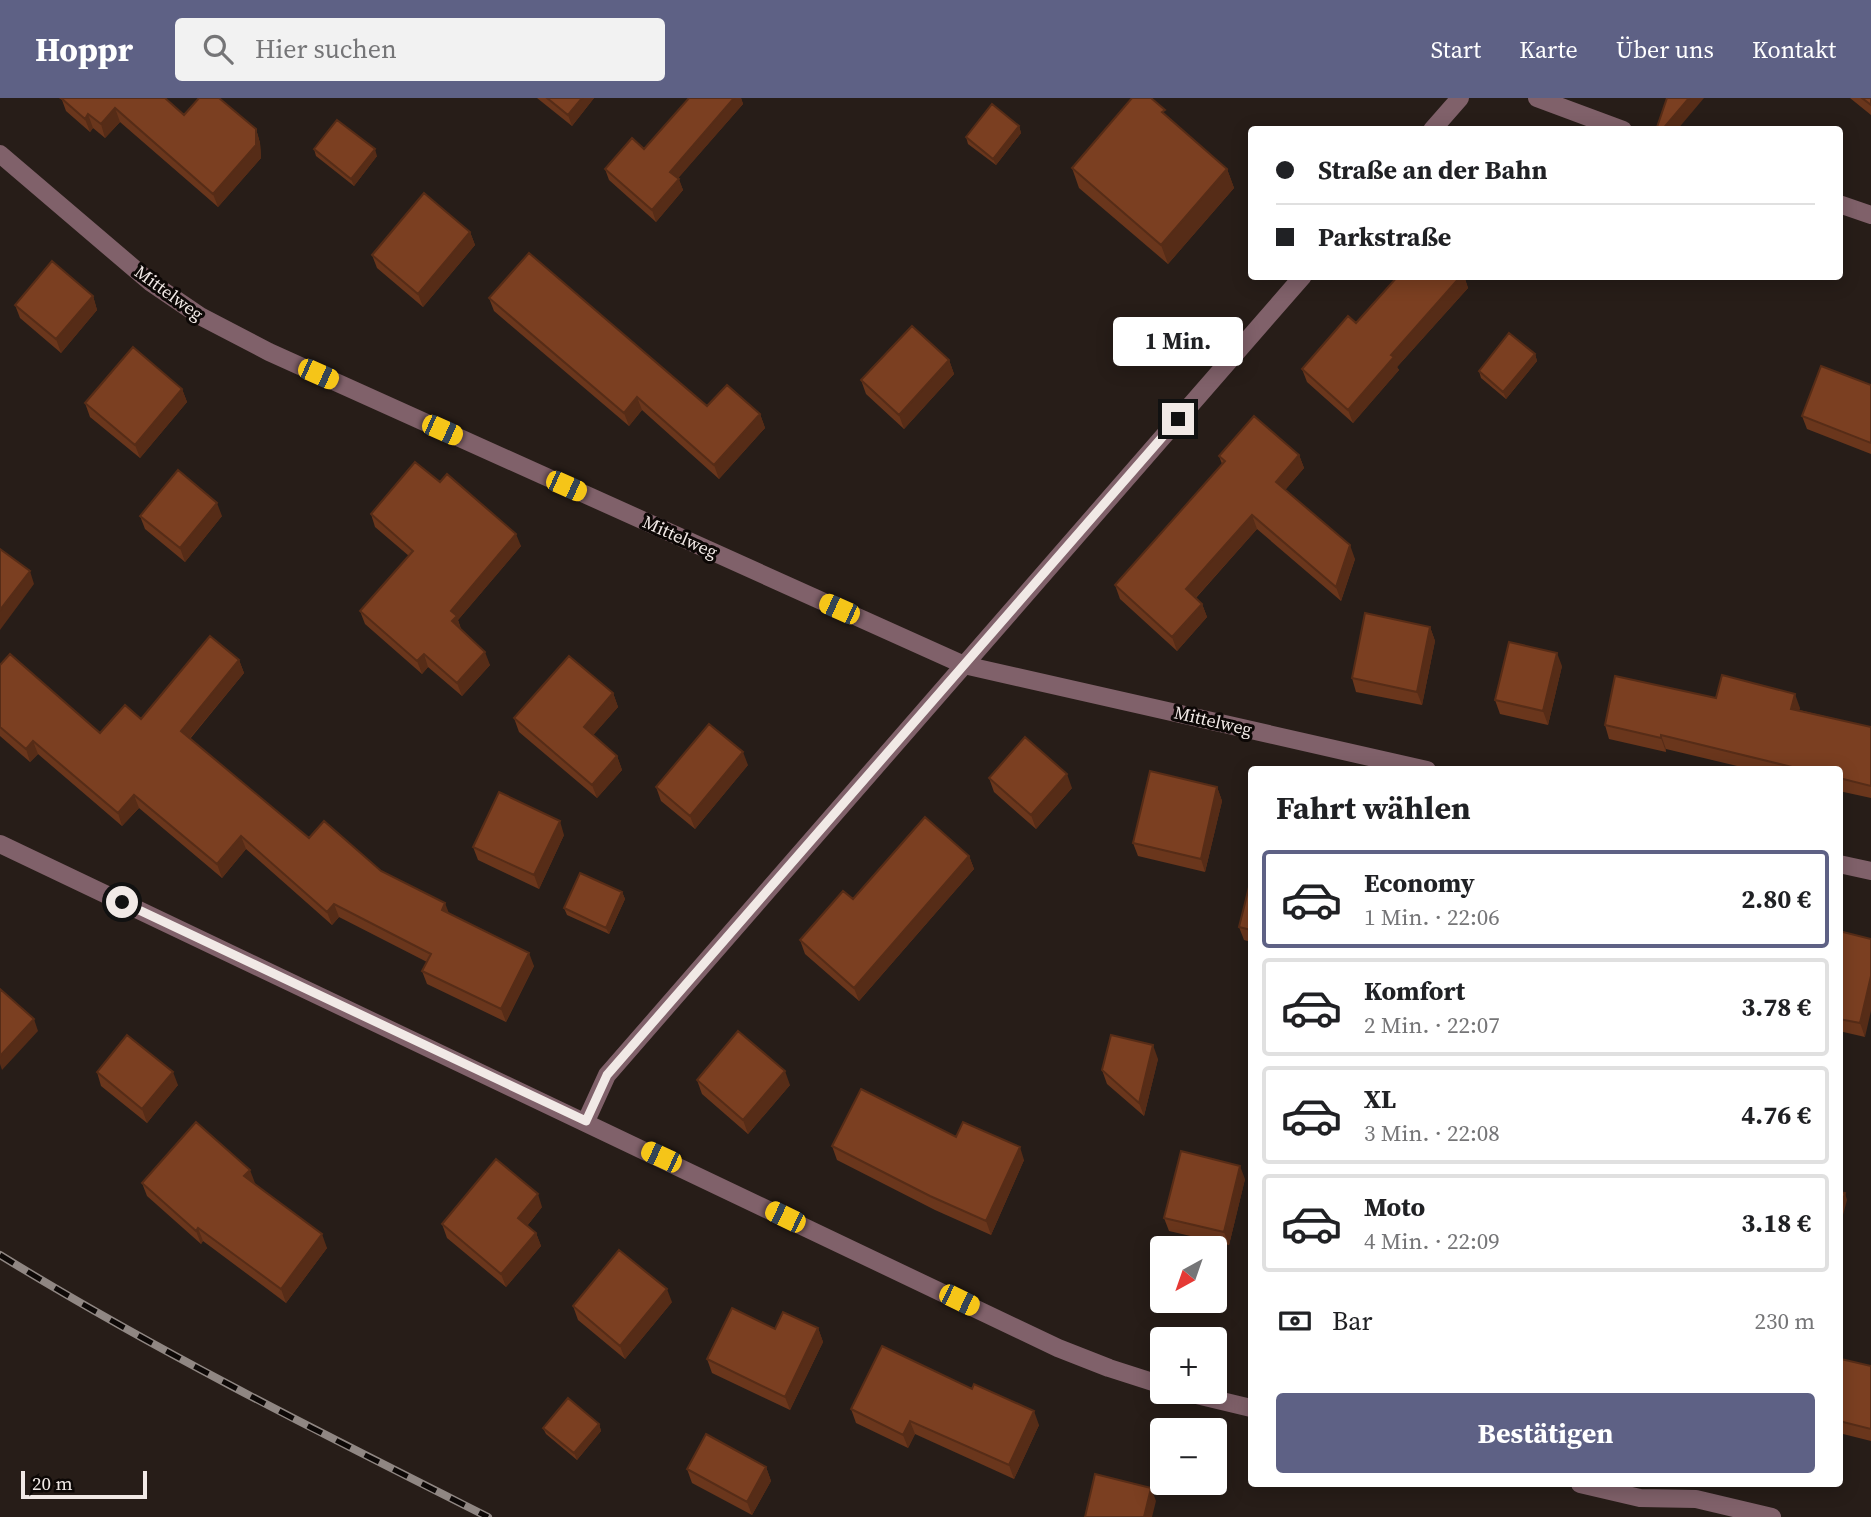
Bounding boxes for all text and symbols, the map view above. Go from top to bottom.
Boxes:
search box [175,18,665,81]
text: Hoppr [35,27,133,72]
icon: search [199,30,237,68]
text: Hier suchen [255,31,397,67]
text: Start [1431,33,1481,66]
text: Karte [1519,33,1578,66]
text: Über uns [1616,33,1714,66]
text: Kontakt [1752,33,1836,66]
text: Straße an der Bahn [1318,152,1547,188]
text: Parkstraße [1318,219,1451,255]
street label: Mittelweg [130,259,209,326]
callout: 1 Min. [1113,317,1243,366]
text: 1 Min. [1145,325,1211,357]
car [295,356,342,392]
route end [1162,403,1194,435]
car [419,412,466,448]
car [543,468,590,504]
street label: Mittelweg [639,509,722,564]
car [816,591,863,627]
street label: Mittelweg [1172,699,1255,742]
text: Fahrt wählen [1276,786,1471,830]
text: Economy [1364,865,1475,901]
icon: car [1280,868,1343,931]
text: 2.80 € [1741,881,1811,917]
route start [106,886,138,918]
text: 1 Min. · 22:06 [1364,901,1500,933]
text: Komfort [1364,973,1465,1009]
icon: car [1280,976,1343,1039]
text: 3.78 € [1741,989,1811,1025]
text: 2 Min. · 22:07 [1364,1009,1500,1041]
text: XL [1364,1081,1396,1117]
icon: car [1280,1084,1343,1147]
text: 4.76 € [1741,1097,1811,1133]
text: 3 Min. · 22:08 [1364,1117,1500,1149]
car [638,1139,685,1175]
text: Moto [1364,1189,1425,1225]
icon: car [1280,1192,1343,1255]
car [762,1198,809,1236]
text: 3.18 € [1741,1205,1811,1241]
text: 4 Min. · 22:09 [1364,1225,1500,1257]
north arrow [1150,1236,1227,1312]
map controls [1150,1236,1227,1495]
car [936,1281,983,1319]
icon: cash [1276,1302,1314,1340]
text: Bar [1332,1303,1372,1339]
text: 230 m [1754,1305,1815,1337]
button: + [1150,1327,1227,1404]
button: Bestätigen [1276,1393,1815,1473]
button: − [1150,1418,1227,1495]
scale bar [21,1468,147,1500]
text: 20 m [32,1470,73,1496]

